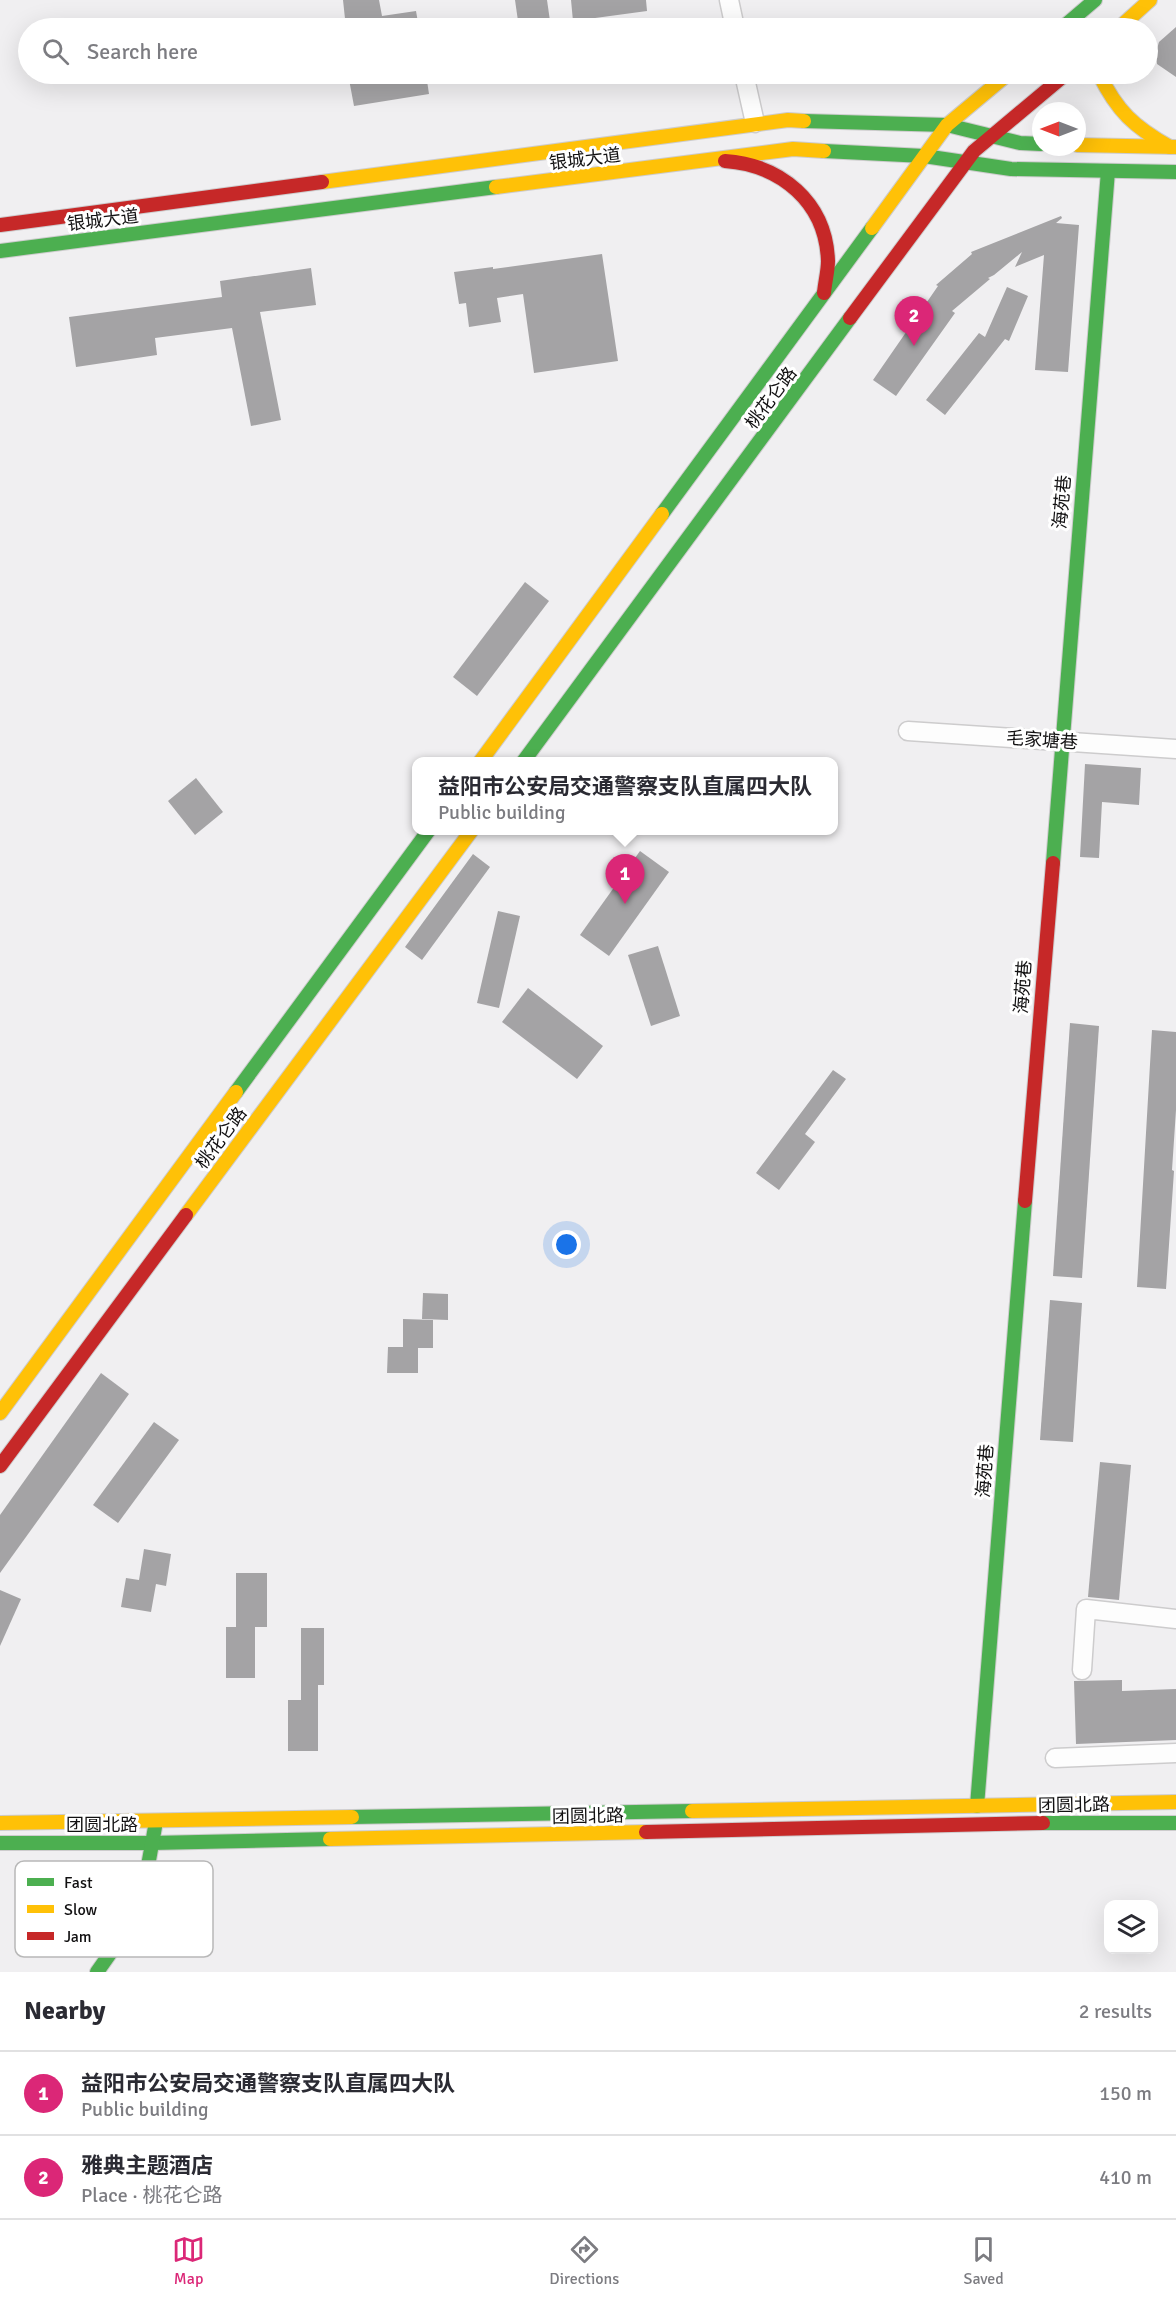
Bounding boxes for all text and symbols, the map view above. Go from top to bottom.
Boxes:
search box [18,18,1158,84]
icon: search [39,35,72,68]
text: Search here [87,38,198,65]
north arrow [1032,102,1086,156]
street label: 银城大道 [548,144,622,174]
street label: 银城大道 [66,205,140,235]
pin: 2 [894,296,934,346]
street label: 桃花仑路 [741,363,801,433]
street label: 海苑巷 [1049,474,1075,530]
street label: 毛家塘巷 [1005,727,1079,753]
popup [412,757,838,835]
text: 益阳市公安局交通警察支队直属四大队 [438,773,812,800]
text: Public building [438,800,566,825]
pin: 1 [606,854,644,904]
street label: 海苑巷 [1010,959,1036,1015]
street label: 桃花仑路 [191,1103,251,1173]
your location [552,1230,581,1259]
street label: 海苑巷 [972,1443,998,1499]
street label: 团圆北路 [1038,1793,1110,1817]
street label: 团圆北路 [552,1804,624,1828]
street label: 团圆北路 [66,1814,138,1836]
legend [15,1861,213,1957]
text: Fast [64,1873,93,1893]
text: Slow [64,1900,98,1920]
map controls [1104,1900,1158,1954]
button: layers [1104,1900,1158,1954]
text: Jam [64,1927,92,1947]
text: Nearby [24,1995,105,2027]
text: 2 results [1079,1999,1152,2024]
text: 益阳市公安局交通警察支队直属四大队 [81,2070,455,2097]
text: 1 [38,2081,49,2106]
text: 150 m [1099,2081,1152,2106]
text: Public building [81,2097,209,2122]
text: 雅典主题酒店 [81,2152,213,2179]
text: 2 [38,2165,49,2190]
text: 410 m [1099,2165,1152,2190]
text: Place · 桃花仑路 [81,2183,223,2208]
tab: Map [172,2233,205,2289]
tab: Directions [549,2233,619,2289]
tab: Saved [964,2233,1004,2289]

